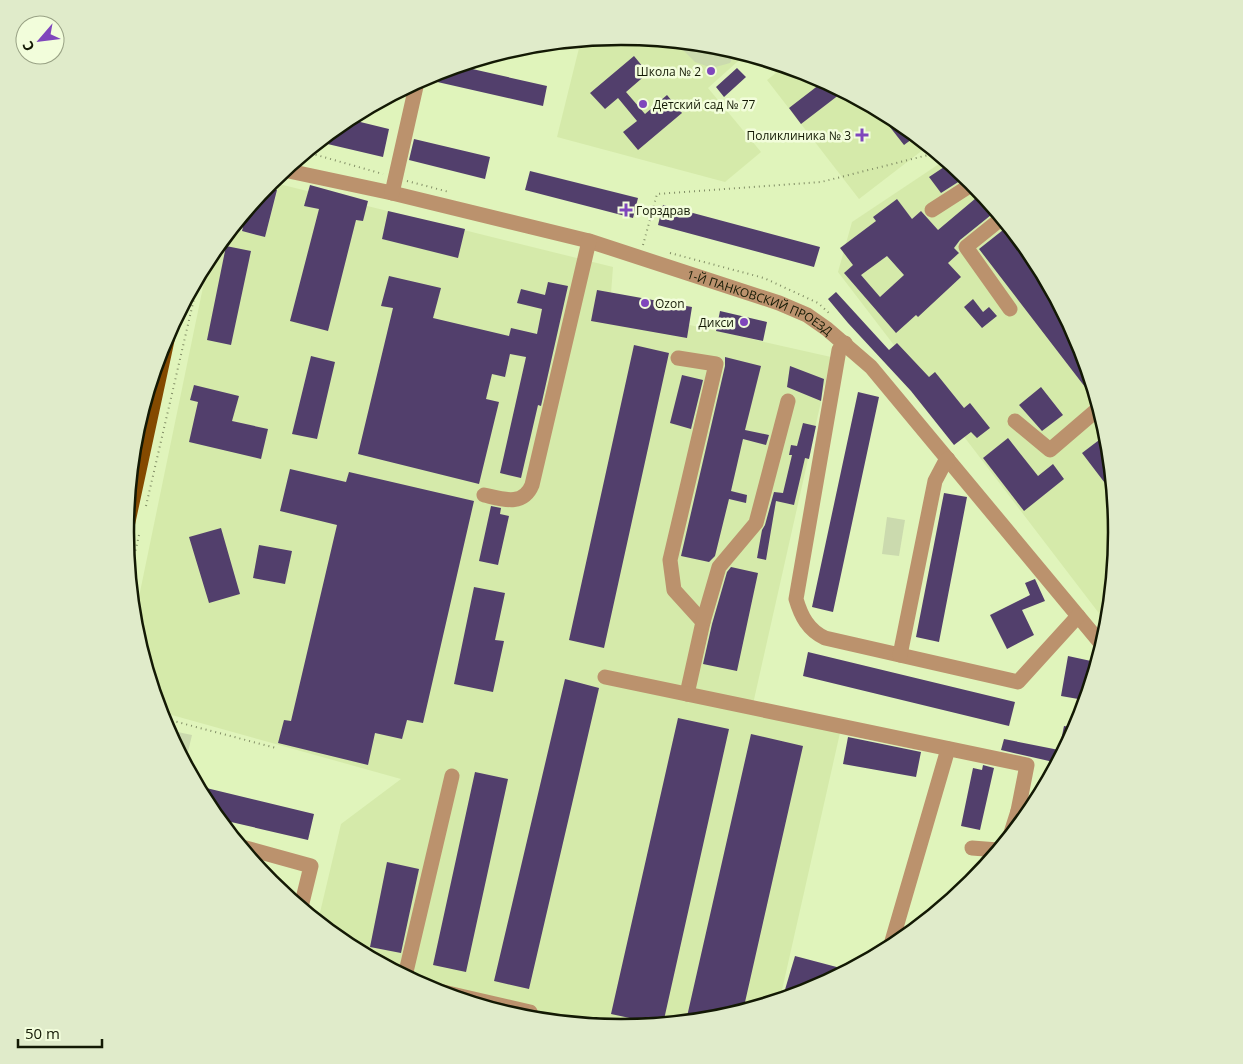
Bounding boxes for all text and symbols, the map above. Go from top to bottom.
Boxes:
north arrow [15,15,65,65]
text: С [18,38,39,55]
place label: Школа № 2 [636,63,701,80]
marker: Школа № 2 [705,65,717,77]
place label: Детский сад № 77 [653,96,756,113]
marker: Детский сад № 77 [637,98,649,110]
place label: Поликлиника № 3 [746,127,851,144]
marker: Поликлиника № 3 [855,128,869,142]
place label: Горздрав [636,202,691,219]
marker: Горздрав [620,204,632,216]
street label: 1-Й ПАНКОВСКИЙ ПРОЕЗД [685,265,836,339]
place label: Ozon [655,295,685,312]
marker: Ozon [639,297,651,309]
place label: Дикси [699,314,734,331]
marker: Дикси [738,316,750,328]
scale bar [18,1016,101,1048]
text: 50 m [25,1023,60,1043]

